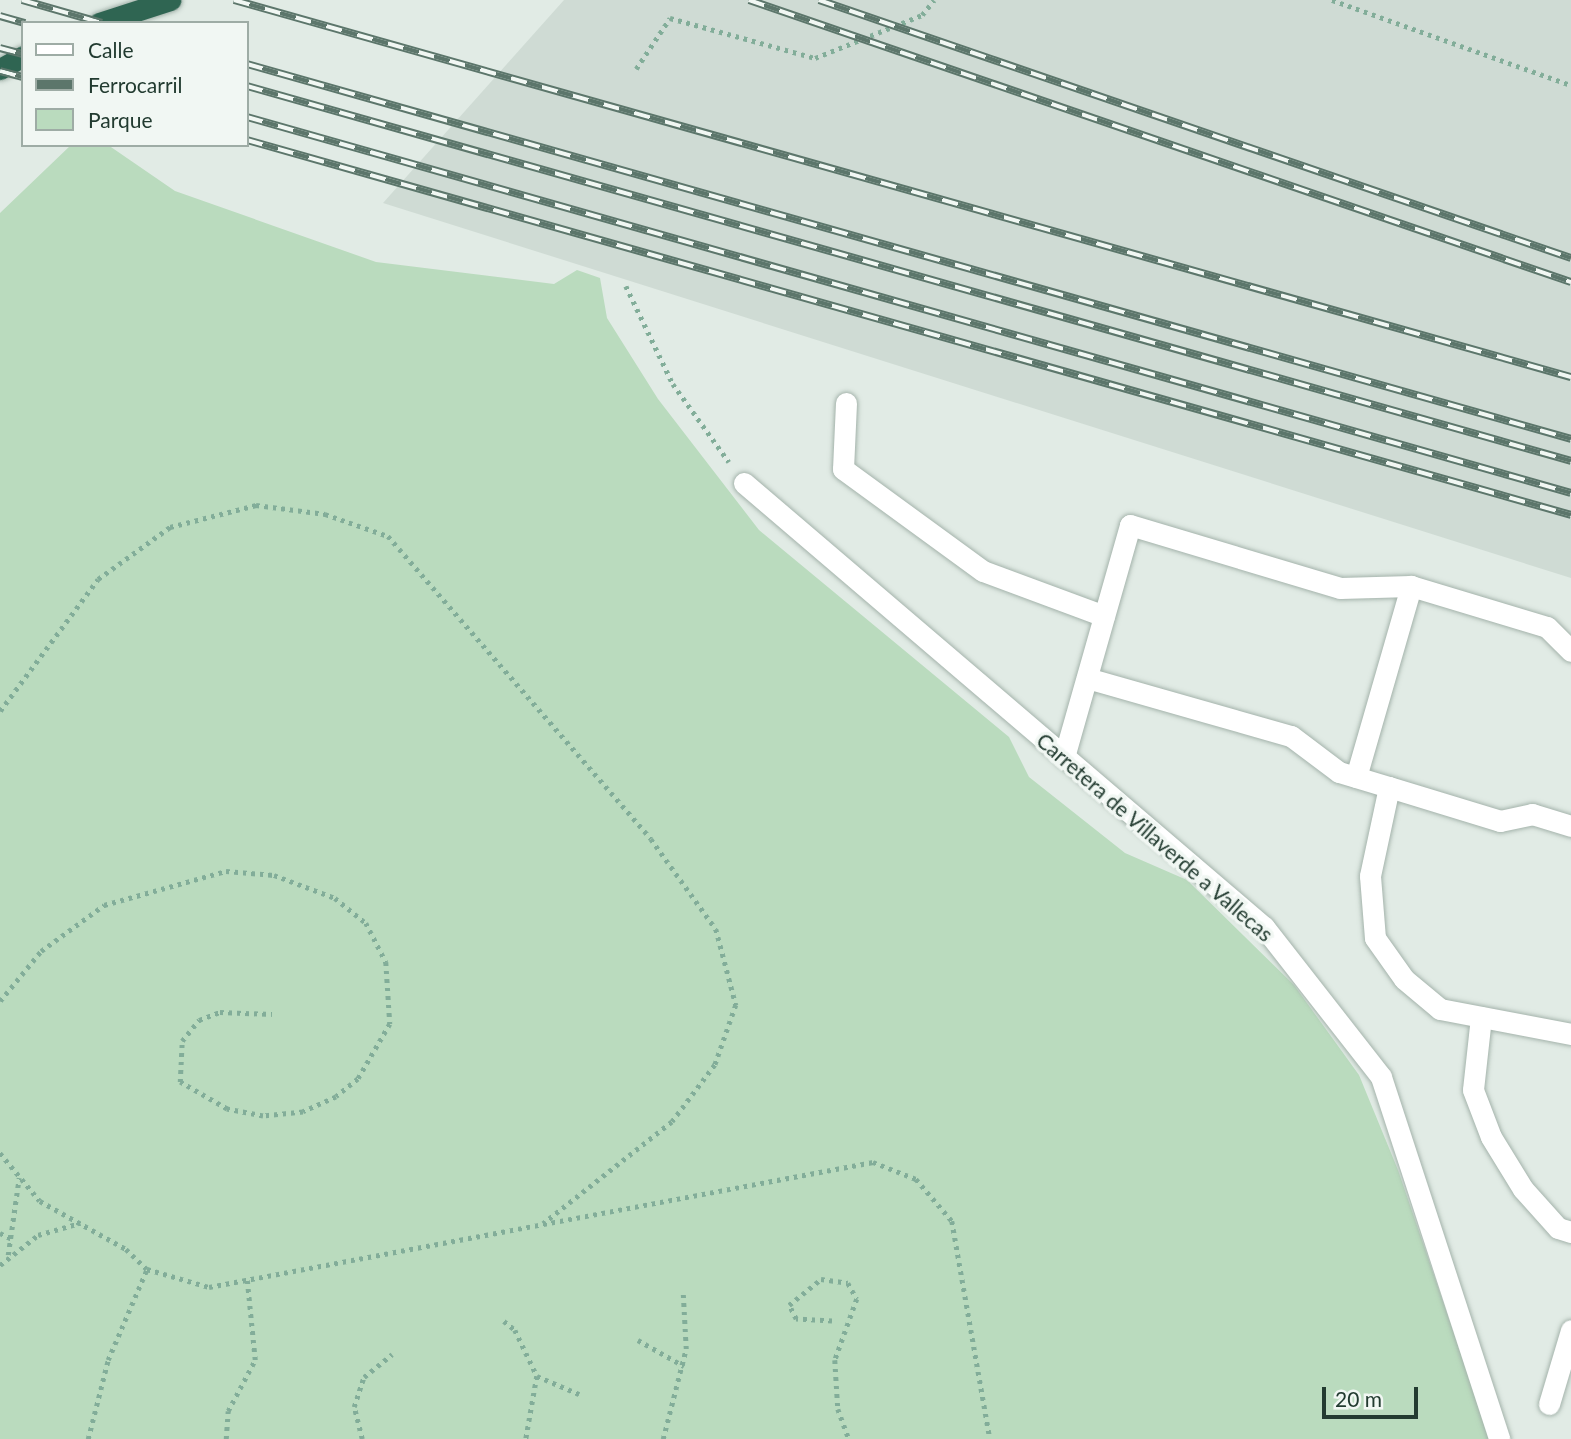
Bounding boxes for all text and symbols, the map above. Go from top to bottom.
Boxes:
legend [21,21,248,147]
text: Calle [88,37,133,62]
text: Ferrocarril [88,72,183,97]
text: Parque [88,107,153,132]
street label: Carretera de Villaverde a Vallecas [1031,727,1279,947]
scale bar [1326,1372,1422,1416]
text: 20 m [1335,1386,1382,1411]

